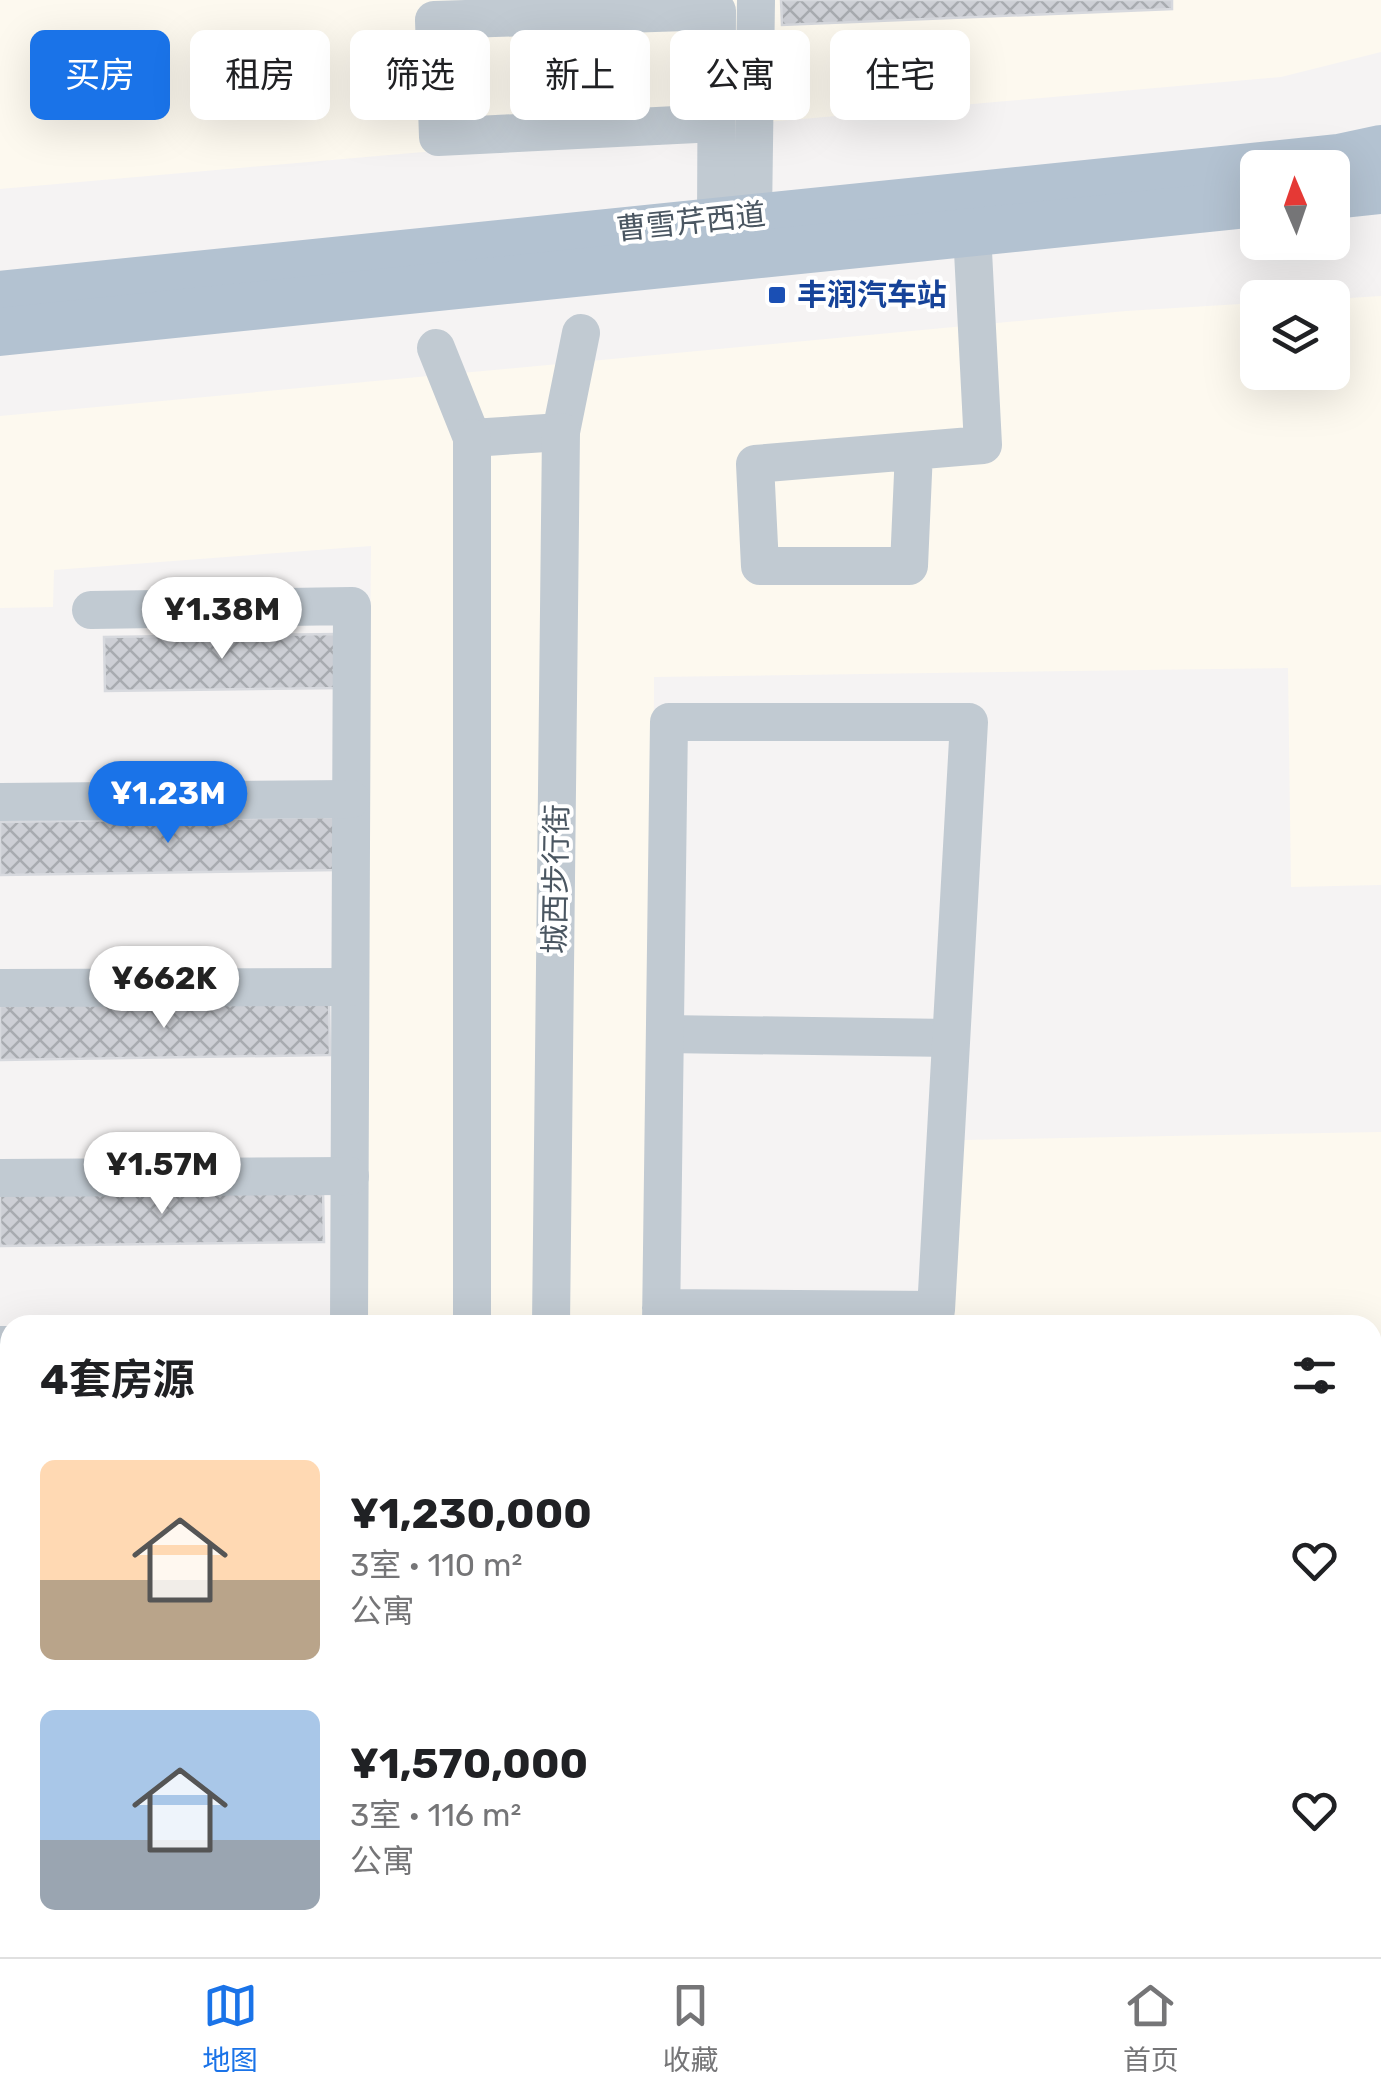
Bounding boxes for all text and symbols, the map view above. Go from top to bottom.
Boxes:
chip: 买房 [30,30,170,120]
chip: 租房 [190,30,330,120]
chip: 筛选 [350,30,490,120]
chip: 新上 [510,30,650,120]
chip: 公寓 [670,30,810,120]
chip: 住宅 [830,30,970,120]
north arrow [1240,150,1350,260]
map controls [1240,150,1350,390]
street label: 曹雪芹西道 [615,196,767,248]
place label: 丰润汽车站 [797,277,947,313]
button: layers [1240,280,1350,390]
marker: 丰润汽车站 [766,284,788,306]
pin: ¥1.38M [141,577,303,662]
text: ¥1.38M [164,590,280,628]
pin: ¥1.23M [87,761,249,846]
text: ¥1.23M [110,774,226,812]
street label: 城西步行街 [537,804,575,954]
pin: ¥662K [94,946,234,1031]
text: ¥662K [111,959,217,997]
pin: ¥1.57M [81,1132,243,1217]
text: ¥1.57M [106,1145,218,1183]
icon: filters [1287,1348,1342,1403]
text: 4套房源 [40,1355,195,1405]
text: ¥1,230,000 [350,1489,592,1539]
icon: home [120,1500,240,1620]
icon: heart [1287,1533,1342,1588]
text: 3室 · 110 m² [350,1546,522,1584]
text: 公寓 [350,1592,414,1630]
text: ¥1,570,000 [350,1739,588,1789]
icon: home [120,1750,240,1870]
icon: heart [1287,1783,1342,1838]
text: 3室 · 116 m² [350,1796,521,1834]
text: 公寓 [350,1842,414,1880]
tab: 地图 [202,1978,258,2078]
tab: 收藏 [662,1978,719,2078]
tab: 首页 [1123,1978,1179,2078]

